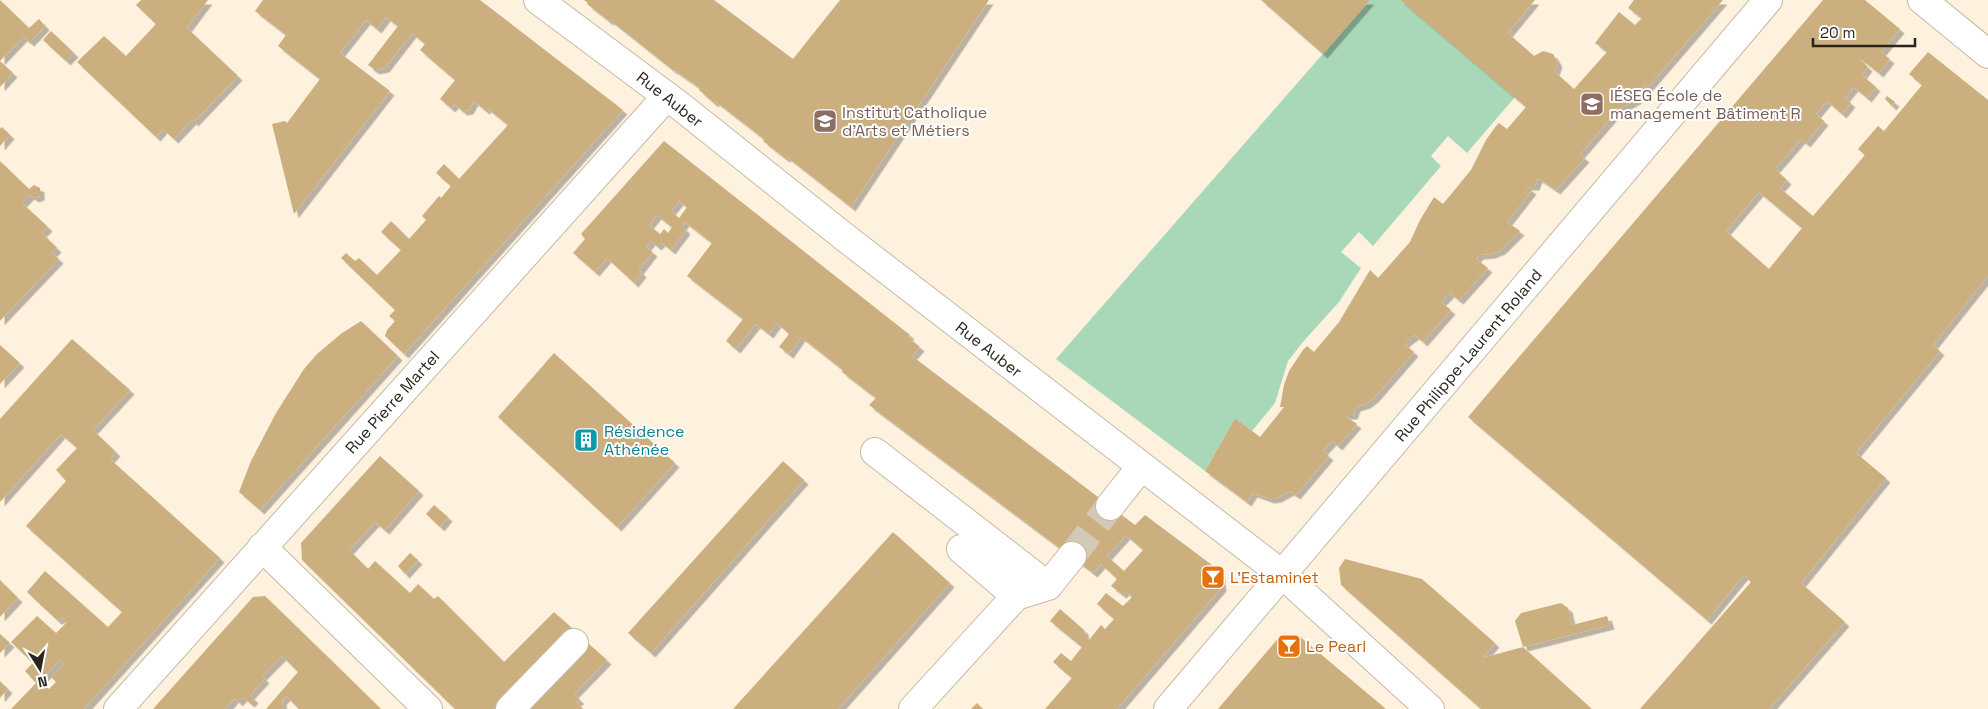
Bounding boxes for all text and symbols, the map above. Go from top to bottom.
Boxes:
scale bar [1813,15,1916,47]
text: 20 m [1820,23,1855,42]
street label: Rue Auber [632,67,707,132]
place label: IÉSEG École de management Bâtiment R [1610,85,1801,124]
school or university icon: IÉSEG École de management Bâtiment R [1579,91,1605,117]
place label: Institut Catholique d'Arts et Métiers [842,102,987,141]
school or university icon: Institut Catholique d'Arts et Métiers [812,108,838,134]
street label: Rue Philippe-Laurent Roland [1390,265,1547,446]
street label: Rue Auber [951,317,1026,382]
street label: Rue Pierre Martel [341,346,444,458]
place label: Résidence Athénée [604,421,685,460]
building icon: Résidence Athénée [573,427,599,453]
bar icon: L'Estaminet [1200,564,1226,590]
place label: L'Estaminet [1230,567,1319,588]
bar icon: Le Pearl [1276,633,1302,659]
place label: Le Pearl [1306,636,1366,657]
north arrow [15,644,65,694]
text: N [36,672,49,691]

